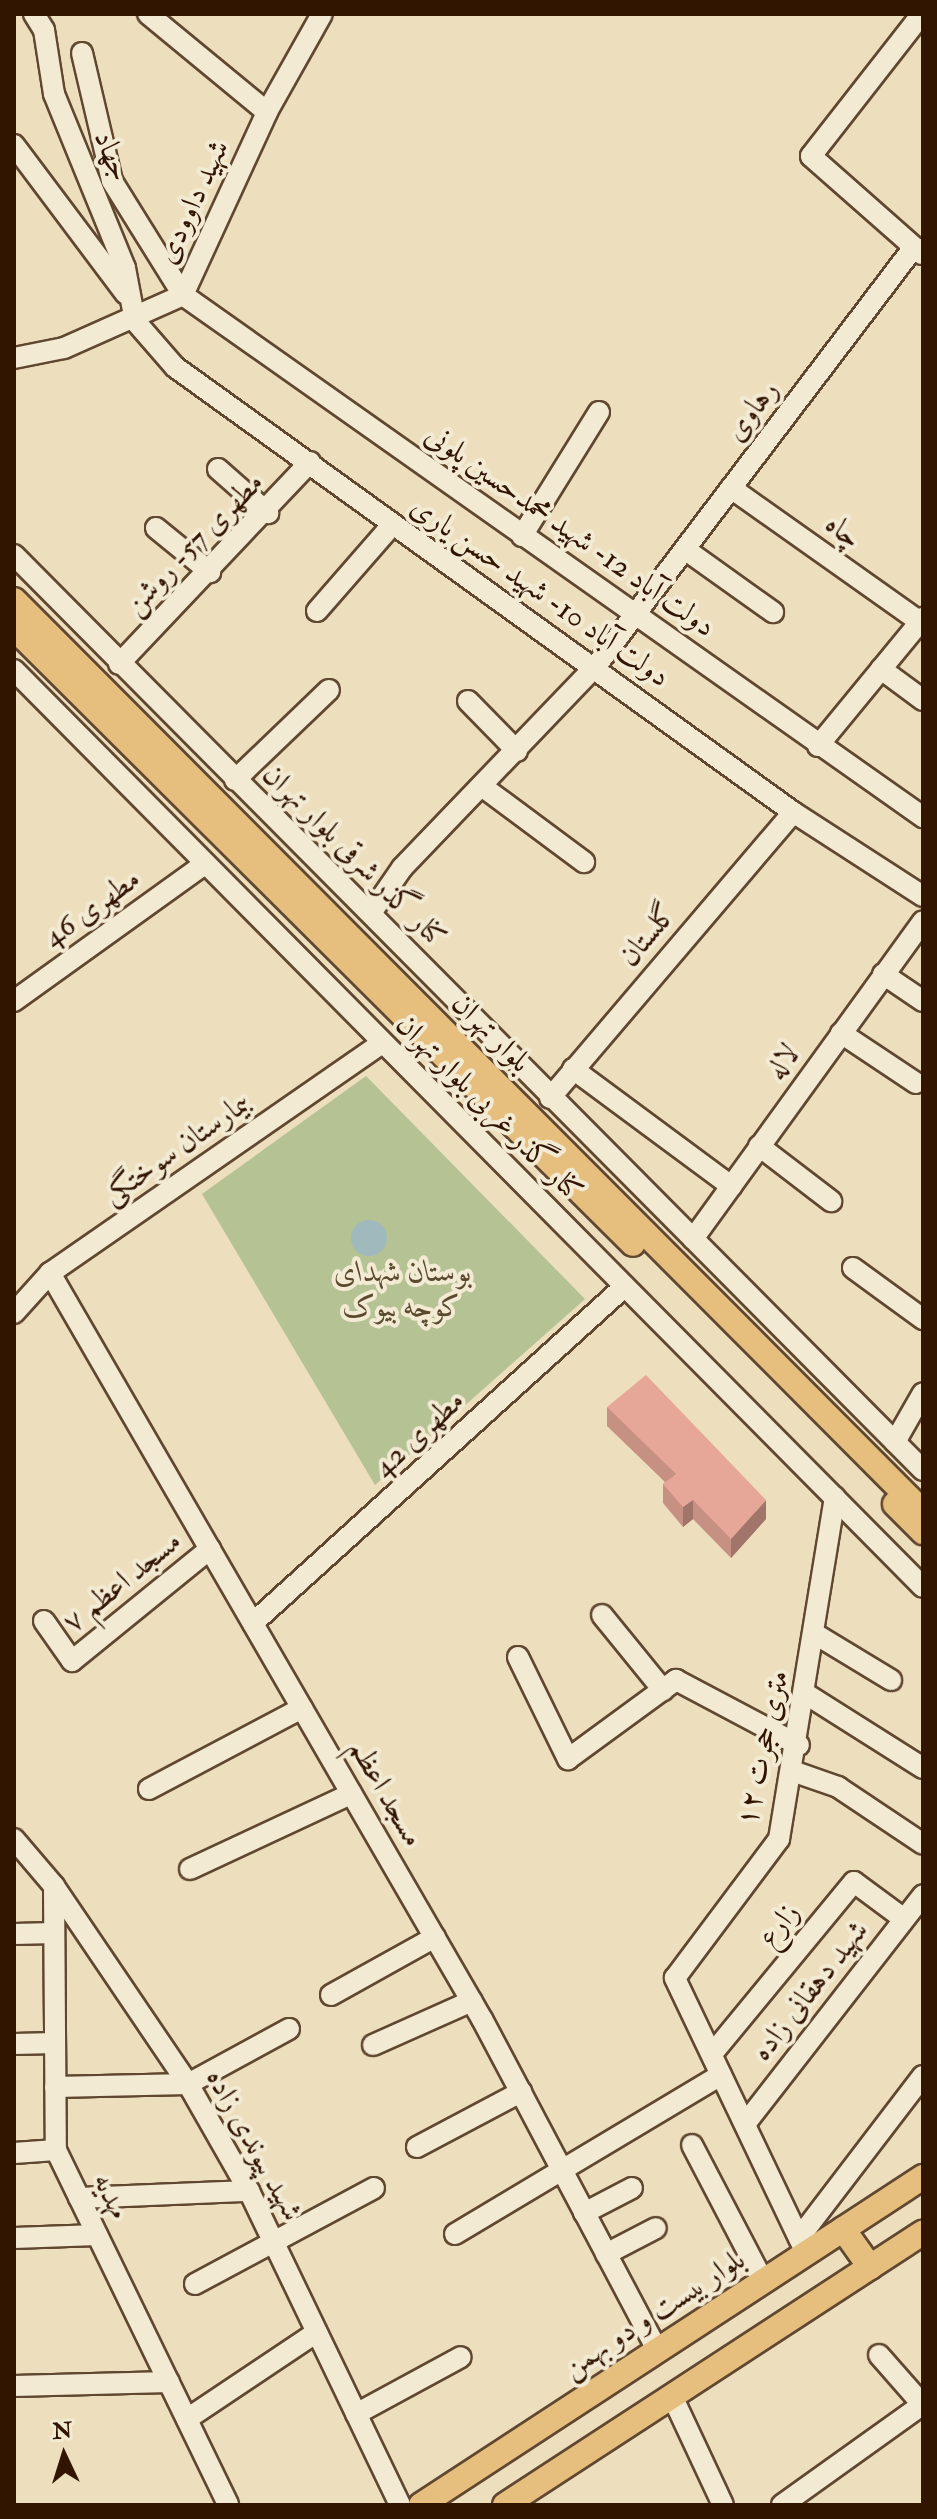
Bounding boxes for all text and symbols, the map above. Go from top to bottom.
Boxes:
street label: جهاد [86,125,138,187]
street label: شهید داوودی [149,134,237,270]
street label: رهاوی [717,373,787,449]
street label: دولت آباد 12- شهید محمدحسین پلونی [418,417,722,645]
street label: مطهری 57- روشن [117,465,271,623]
street label: دولت آباد 10- شهید حسن یاری [403,489,677,695]
street label: چاه [818,506,868,556]
street label: کنار گذر شرقی بلوار تهران [255,757,453,955]
street label: مطهری 46 [37,861,147,955]
street label: گلستان [611,896,685,974]
street label: بلوار تهران [444,986,538,1080]
street label: کنار گذر غربی بلوار تهران [388,1007,590,1209]
street label: لاله [758,1037,808,1087]
street label: بیمارستان سوختگی [96,1085,258,1213]
park label: بوستان شهدای کوچه بیوک [334,1254,472,1324]
street label: مطهری 42 [366,1383,472,1485]
street label: مسجد اعظم ۷ [55,1523,189,1641]
street label: ۱۲ متری حجرت [729,1667,797,1829]
street label: مسجد اعظم [341,1733,431,1853]
street label: زارع [750,1896,808,1954]
street label: شهید دهقانی زاده [744,1914,876,2068]
street label: شهید پیوندی زاده [198,2063,310,2227]
street label: مهدیه [85,2167,137,2225]
street label: بلوار بیست و دو بهمن [556,2242,752,2386]
north arrow [24,2415,104,2495]
text: N [52,2416,73,2446]

